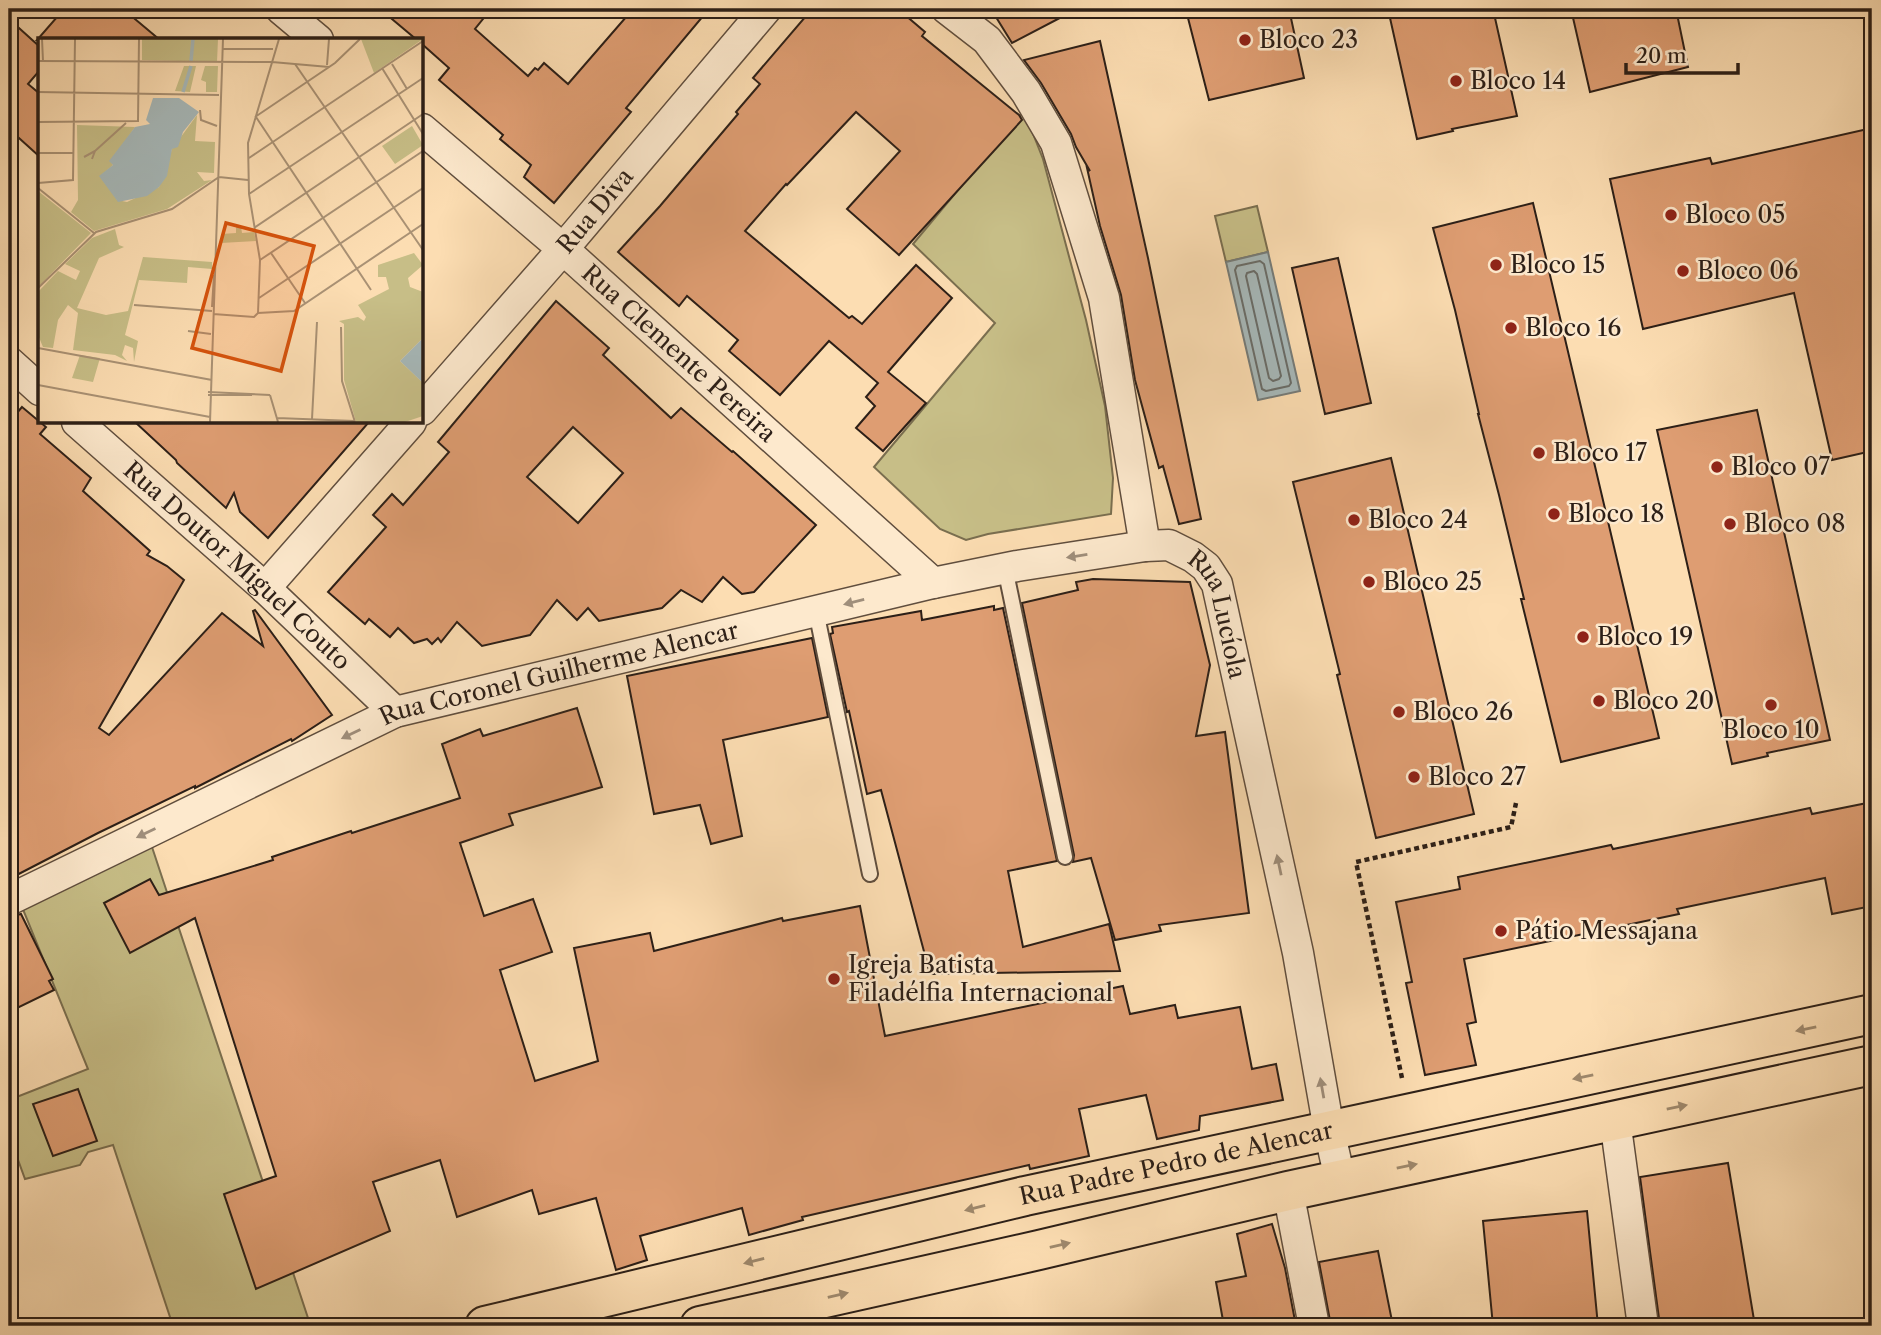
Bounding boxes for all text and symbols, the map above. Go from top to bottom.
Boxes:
place label: Bloco 23 [1259,25,1358,54]
marker: Bloco 23 [1237,32,1253,48]
scale bar [1626,32,1738,76]
inset map [38,38,424,424]
text: 20 m [1636,43,1687,68]
place label: Bloco 14 [1470,66,1566,95]
marker: Bloco 14 [1448,73,1464,89]
street label: Rua Diva [551,162,639,259]
place label: Bloco 05 [1685,200,1785,229]
marker: Bloco 05 [1663,207,1679,223]
place label: Bloco 15 [1510,250,1605,279]
place label: Bloco 06 [1697,256,1798,285]
marker: Bloco 15 [1488,257,1504,273]
street label: Rua Clemente Pereira [576,258,782,448]
marker: Bloco 06 [1675,263,1691,279]
place label: Bloco 16 [1525,313,1621,342]
marker: Bloco 16 [1503,320,1519,336]
place label: Bloco 17 [1553,438,1647,467]
marker: Bloco 17 [1531,445,1547,461]
place label: Bloco 07 [1731,452,1830,481]
street label: Rua Doutor Miguel Couto [118,455,357,676]
marker: Bloco 07 [1709,459,1725,475]
place label: Bloco 18 [1568,499,1664,528]
place label: Bloco 24 [1368,505,1468,534]
marker: Bloco 18 [1546,506,1562,522]
place label: Bloco 08 [1744,509,1846,538]
marker: Bloco 24 [1346,512,1362,528]
marker: Bloco 08 [1722,516,1738,532]
street label: Rua Lucíola [1182,543,1252,682]
one-way arrow [1066,551,1088,562]
place label: Bloco 25 [1383,567,1482,596]
marker: Bloco 25 [1361,574,1377,590]
one-way arrow [843,597,865,608]
street label: Rua Coronel Guilherme Alencar [375,615,741,731]
place label: Bloco 19 [1597,622,1693,651]
marker: Bloco 19 [1575,629,1591,645]
place label: Bloco 20 [1613,686,1714,715]
marker: Bloco 20 [1591,693,1607,709]
place label: Bloco 26 [1413,697,1513,726]
marker: Bloco 10 [1763,697,1779,713]
marker: Bloco 26 [1391,704,1407,720]
place label: Bloco 10 [1722,715,1820,744]
one-way arrow [341,728,361,739]
place label: Bloco 27 [1428,762,1526,791]
marker: Bloco 27 [1406,769,1422,785]
one-way arrow [136,827,156,839]
one-way arrow [1273,854,1284,876]
place label: Pátio Messajana [1515,916,1698,945]
marker: Pátio Messajana [1493,923,1509,939]
place label: Igreja Batista Filadélfia Internacional [848,950,1113,1007]
marker: Igreja Batista Filadélfia Internacional [826,971,842,987]
one-way arrow [1795,1023,1817,1034]
one-way arrow [1572,1071,1594,1082]
one-way arrow [1316,1077,1327,1099]
one-way arrow [1666,1101,1688,1112]
street label: Rua Padre Pedro de Alencar [1016,1115,1336,1211]
one-way arrow [1396,1160,1418,1171]
one-way arrow [964,1203,986,1214]
one-way arrow [1049,1240,1071,1251]
one-way arrow [743,1256,765,1267]
one-way arrow [827,1290,849,1301]

